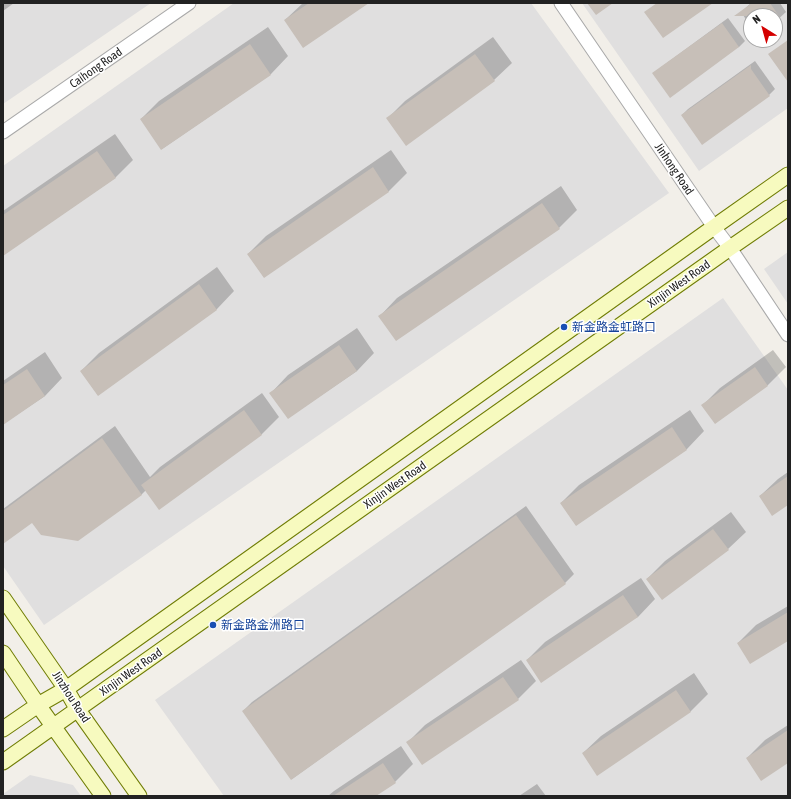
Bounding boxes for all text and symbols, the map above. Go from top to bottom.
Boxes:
north arrow [743,8,783,48]
text: N [750,12,763,26]
street label: Caihong Road [67,45,125,91]
street label: Jinhong Road [651,140,697,198]
street label: Xinjin West Road [645,257,713,311]
place label: 新金路金虹路口 [572,320,656,334]
marker: 新金路金虹路口 [559,322,569,332]
street label: Xinjin West Road [361,458,429,512]
place label: 新金路金洲路口 [221,618,305,632]
marker: 新金路金洲路口 [208,620,218,630]
street label: Xinjin West Road [97,645,165,699]
street label: Jinzhou Road [49,669,93,725]

